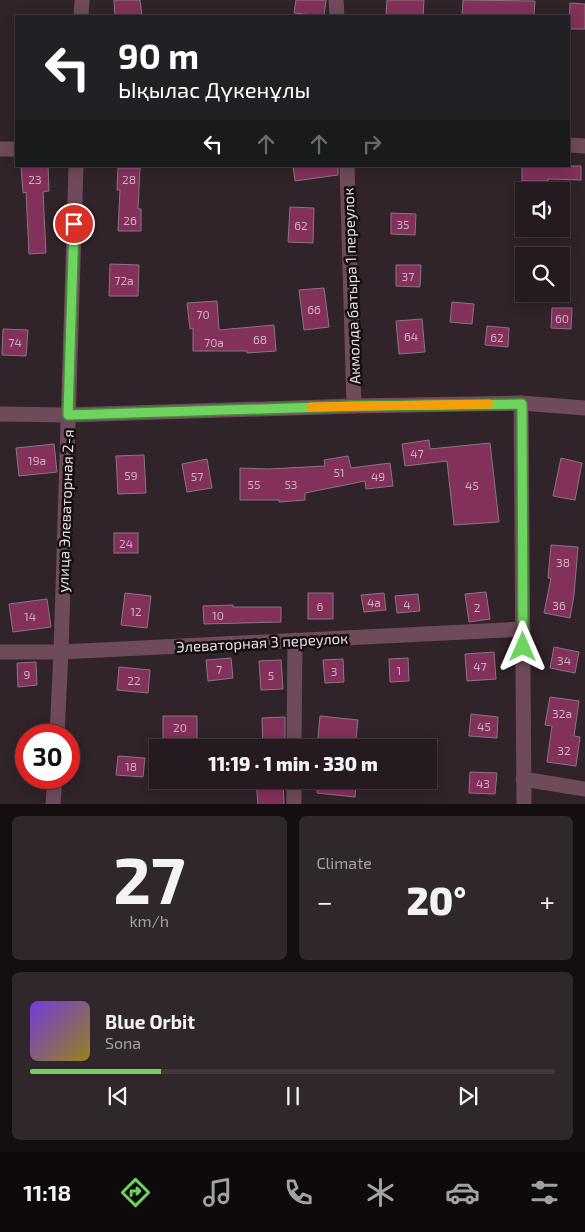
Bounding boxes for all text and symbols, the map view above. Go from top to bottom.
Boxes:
text: 90 m [118,34,199,76]
icon: left [35,35,100,100]
text: Ықылас Дүкенұлы [118,76,310,102]
icon: left [199,130,227,158]
icon: ahead [252,130,280,158]
icon: ahead [305,130,333,158]
icon: right [358,130,386,158]
house number: 23 [28,172,42,186]
house number: 28 [122,172,136,186]
map controls [515,182,570,302]
button: sound [515,182,570,237]
street label: Акмолда батыра 1 переулок [339,187,364,385]
pin [53,203,95,245]
icon: arrive [60,210,88,238]
house number: 26 [123,213,137,227]
house number: 35 [396,217,410,231]
house number: 62 [294,218,308,232]
button: search [515,247,570,302]
house number: 37 [402,269,414,283]
house number: 72а [114,273,134,287]
house number: 66 [307,302,321,316]
house number: 70 [196,307,210,321]
house number: 60 [555,311,569,325]
house number: 64 [404,329,418,343]
house number: 62 [490,330,504,344]
house number: 68 [253,332,267,346]
house number: 74 [8,335,22,349]
house number: 70а [204,335,224,349]
street label: улица Элеваторная 2-я [53,429,78,593]
house number: 47 [410,446,424,460]
house number: 19а [28,453,46,467]
house number: 51 [333,465,345,479]
house number: 59 [124,468,138,482]
house number: 57 [191,469,203,483]
house number: 49 [371,469,385,483]
house number: 55 [248,477,260,491]
house number: 53 [284,477,298,491]
house number: 45 [465,478,479,492]
house number: 24 [119,536,133,550]
house number: 38 [556,555,570,569]
house number: 4а [367,595,381,609]
house number: 4 [403,597,411,611]
house number: 36 [552,598,566,612]
house number: 6 [317,599,324,613]
house number: 2 [474,600,481,614]
house number: 12 [130,604,142,618]
house number: 10 [212,608,224,622]
house number: 14 [24,609,36,623]
position arrow [496,620,548,672]
street label: Элеваторная 3 переулок [175,629,349,656]
house number: 34 [557,653,571,667]
house number: 47 [473,659,487,673]
house number: 7 [216,662,222,676]
house number: 1 [397,663,401,677]
house number: 3 [331,664,337,678]
house number: 9 [24,667,31,681]
house number: 5 [268,668,274,682]
house number: 22 [127,673,141,687]
house number: 32а [552,706,572,720]
house number: 45 [477,719,491,733]
house number: 20 [173,720,187,734]
speed limit sign: 30 [15,724,80,789]
house number: 32 [557,743,571,757]
text: 11:19 · 1 min · 330 m [208,752,378,775]
house number: 18 [125,759,137,773]
house number: 43 [476,776,490,790]
text: 27 [113,839,185,917]
text: Climate [317,853,372,872]
text: 20° [406,877,466,923]
text: − [317,884,333,918]
text: + [540,884,555,918]
text: km/h [129,911,169,930]
text: Blue Orbit [105,1010,195,1033]
text: Sona [105,1033,141,1052]
icon: previous [104,1082,132,1110]
icon: pause [279,1082,307,1110]
icon: next [454,1082,482,1110]
icon: directions [118,1175,153,1210]
icon: music [200,1175,235,1210]
icon: phone [281,1175,316,1210]
icon: climate [363,1175,398,1210]
icon: car [445,1175,480,1210]
icon: filters [527,1175,562,1210]
text: 11:18 [23,1179,71,1205]

